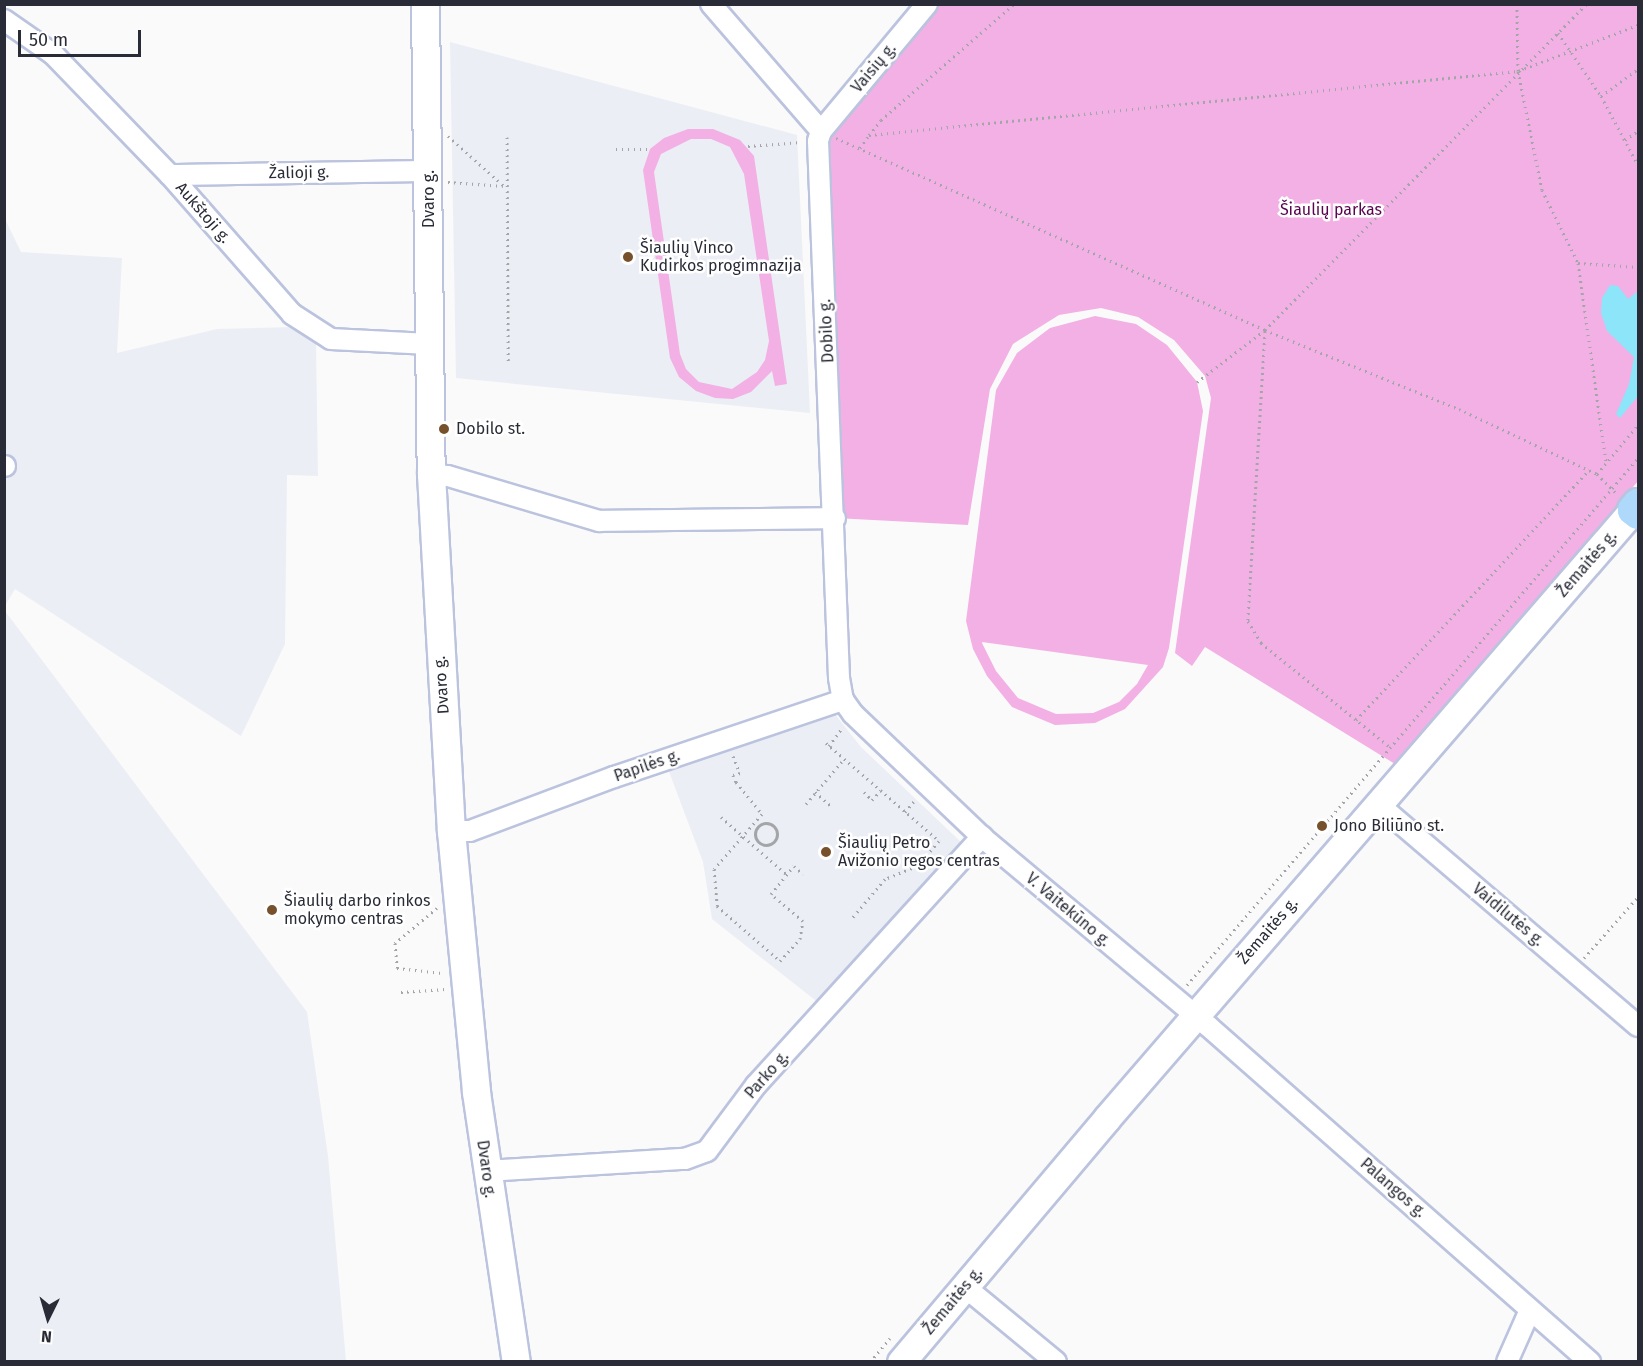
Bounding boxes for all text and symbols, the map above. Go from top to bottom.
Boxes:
scale bar [21,18,144,56]
text: 50 m [29,29,68,51]
street label: Vaisių g. [848,39,900,97]
street label: Žalioji g. [269,163,329,183]
street label: Dvaro g. [419,170,439,228]
street label: Aukštoji g. [171,179,235,247]
park label: Šiaulių parkas [1280,200,1382,220]
place label: Šiaulių Vinco Kudirkos progimnazija [640,238,802,276]
marker: Šiaulių Vinco Kudirkos progimnazija [621,250,635,264]
street label: Dobilo g. [816,299,838,363]
place label: Dobilo st. [456,419,525,439]
marker: Dobilo st. [437,422,451,436]
street label: Žemaitės g. [1553,527,1621,601]
street label: Dvaro g. [430,655,454,715]
street label: Papilės g. [612,746,682,786]
place label: Jono Biliūno st. [1334,816,1444,836]
marker: Jono Biliūno st. [1315,819,1329,833]
place label: Šiaulių Petro Avižonio regos centras [838,833,1000,871]
marker: Šiaulių Petro Avižonio regos centras [819,845,833,859]
street label: V. Vaitekūno g. [1022,869,1114,951]
street label: Vaidilutės g. [1468,879,1548,951]
place label: Šiaulių darbo rinkos mokymo centras [284,891,430,929]
street label: Žemaitės g. [1234,894,1302,968]
marker: Šiaulių darbo rinkos mokymo centras [265,903,279,917]
street label: Parko g. [741,1047,793,1103]
street label: Dvaro g. [472,1139,500,1199]
street label: Palangos g. [1356,1154,1430,1222]
street label: Žemaitės g. [919,1264,987,1338]
north arrow [18,1288,78,1348]
text: N [40,1327,53,1346]

